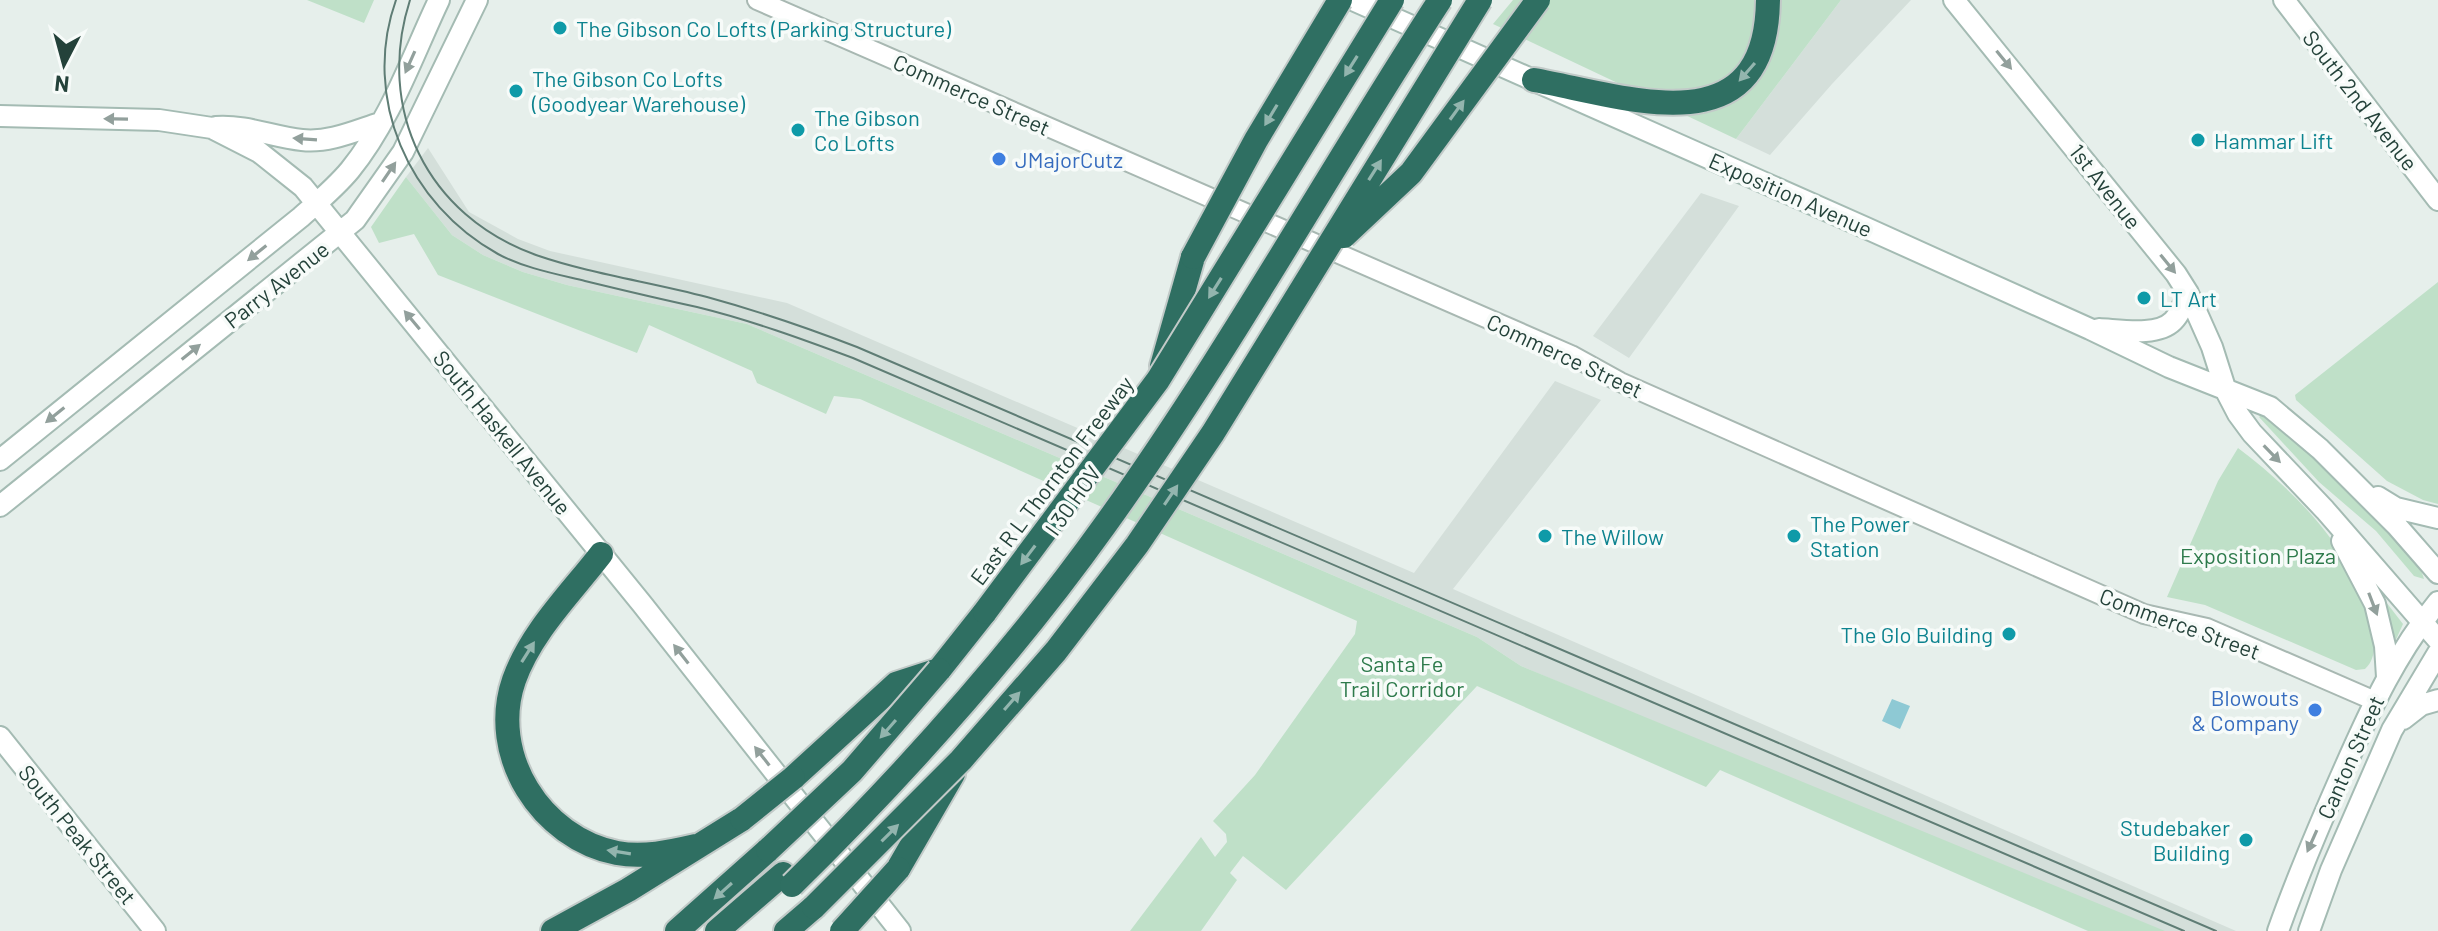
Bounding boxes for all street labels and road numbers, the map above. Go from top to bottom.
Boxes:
street label: South 2nd Avenue [2298,25,2424,175]
street label: Commerce Street [890,48,1054,140]
street label: 1st Avenue [2065,138,2147,234]
street label: Exposition Avenue [1705,146,1877,242]
street label: Parry Avenue [219,235,333,333]
street label: Commerce Street [1483,308,1647,402]
street label: South Haskell Avenue [429,345,577,519]
street label: East R L Thornton Freeway [964,371,1138,589]
street label: I 30 HOV [1039,460,1105,540]
street label: Commerce Street [2096,582,2264,664]
street label: Canton Street [2311,691,2389,823]
street label: South Peak Street [14,759,142,909]

